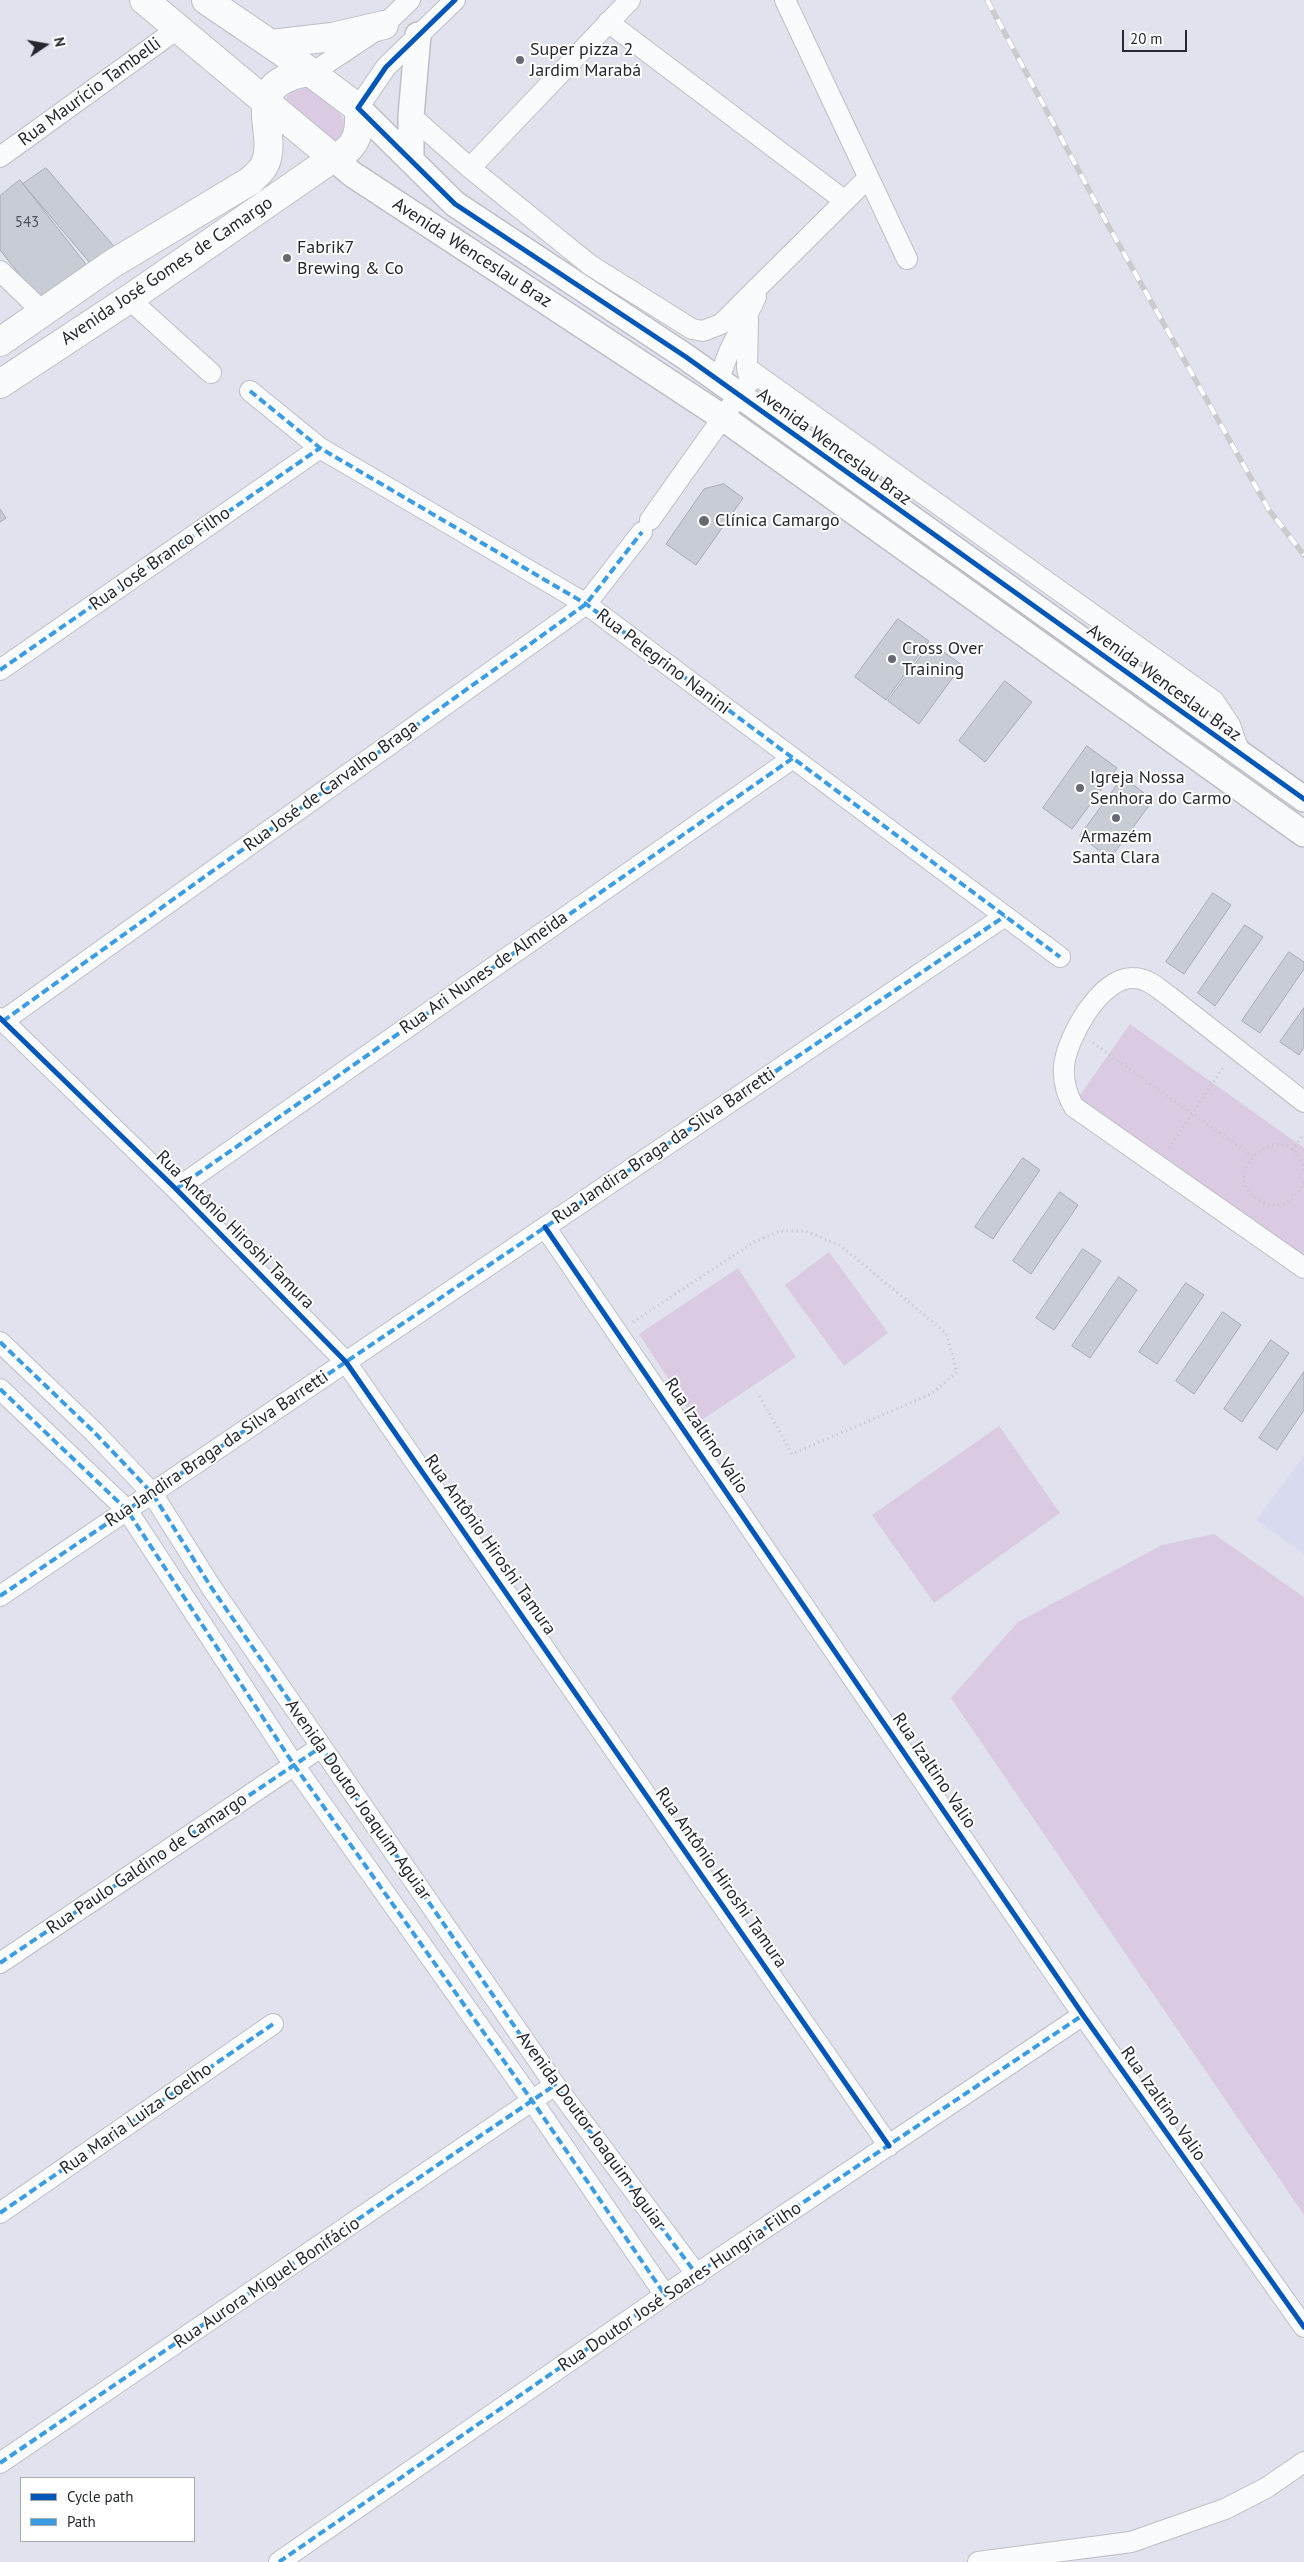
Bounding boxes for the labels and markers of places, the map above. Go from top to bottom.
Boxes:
place label: Super pizza 2 Jardim Marabá [530,39,641,82]
marker: Super pizza 2 Jardim Marabá [514,54,526,66]
place label: Fabrik7 Brewing & Co [297,237,404,280]
marker: Fabrik7 Brewing & Co [281,252,293,264]
place label: Clínica Camargo [715,510,840,532]
marker: Clínica Camargo [697,514,711,528]
place label: Cross Over Training [902,638,983,681]
marker: Cross Over Training [886,653,898,665]
place label: Igreja Nossa Senhora do Carmo [1090,767,1231,810]
marker: Igreja Nossa Senhora do Carmo [1074,782,1086,794]
marker: Armazém Santa Clara [1110,812,1122,824]
place label: Armazém Santa Clara [1072,826,1160,869]

